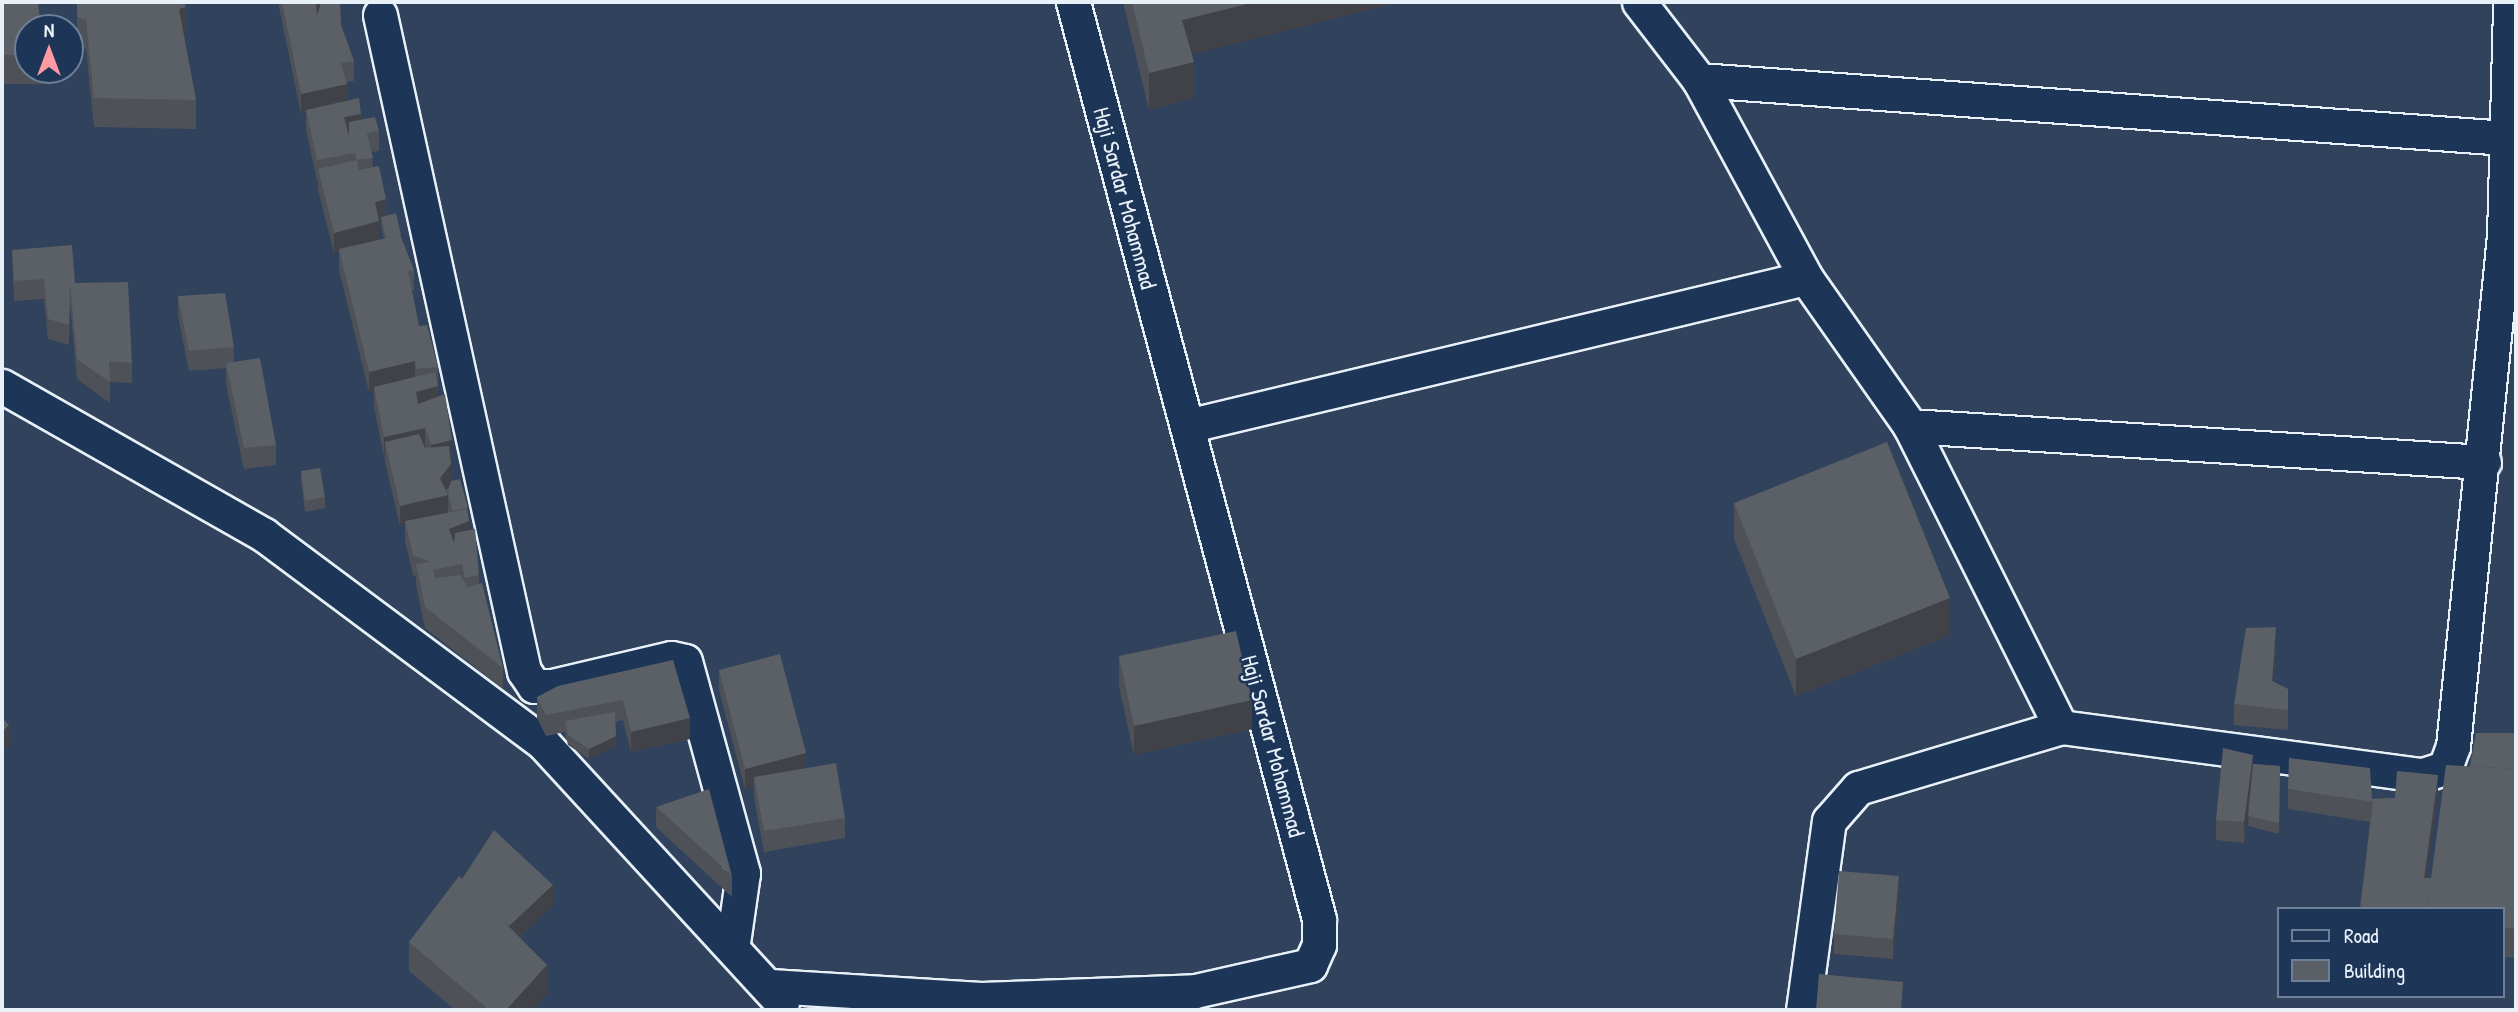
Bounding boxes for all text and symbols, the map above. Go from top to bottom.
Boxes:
north arrow [14,14,84,84]
text: N [44,17,54,43]
street label: Haji Sardar Mohammad [1087,104,1163,292]
street label: Haji Sardar Mohammad [1235,652,1311,840]
legend [2276,907,2504,998]
text: Road [2344,921,2378,950]
text: Building [2344,956,2405,985]

